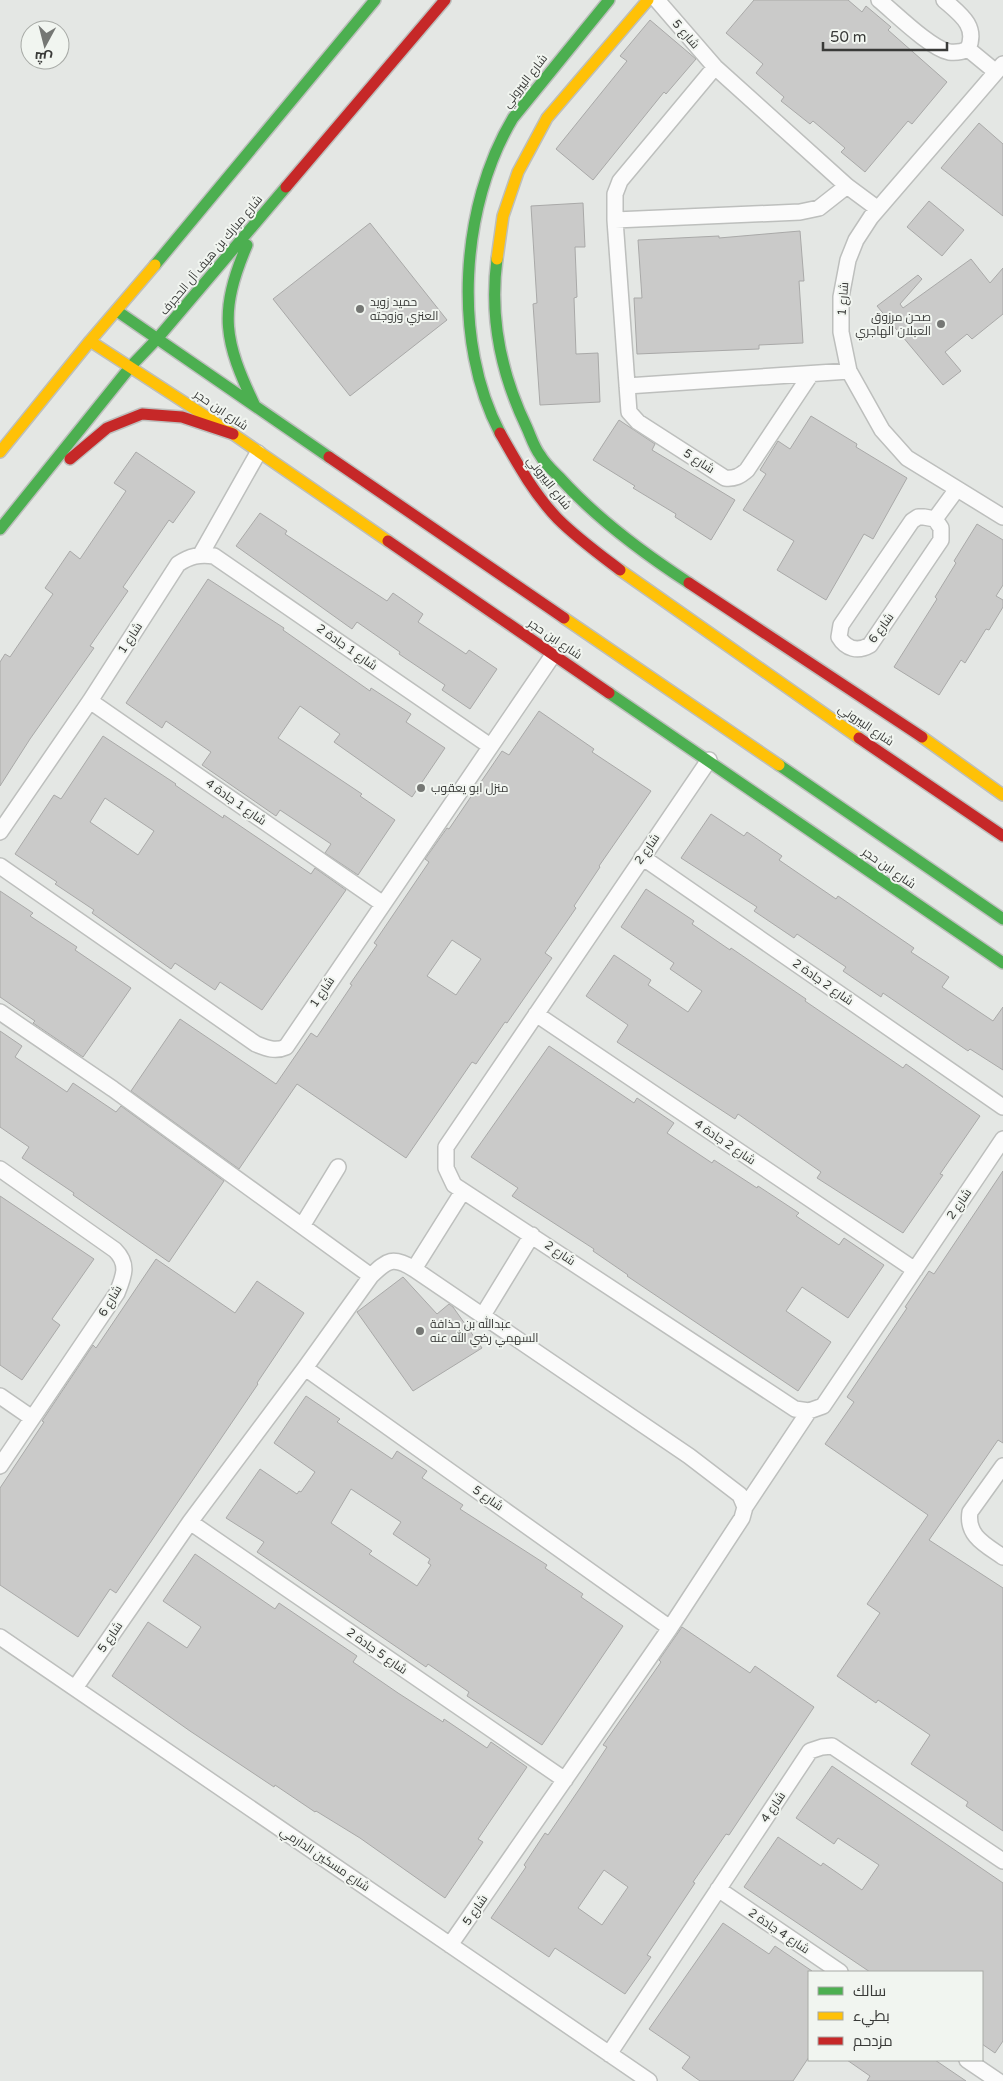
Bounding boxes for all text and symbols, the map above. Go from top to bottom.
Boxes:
street label: شارع 5 [669,17,702,52]
north arrow [20,20,70,70]
scale bar [823,20,947,52]
text: 50 m [830,28,867,46]
text: ش [33,48,53,67]
street label: شارع البيروني [500,51,553,112]
street label: شارع مبارك بن هيف آل الحجرف [157,192,266,318]
street label: شارع 1 [835,281,852,317]
place label: حميد زويد العنزي وزوجته [370,295,439,326]
marker: حميد زويد العنزي وزوجته [354,303,366,315]
place label: صحن مرزوق العبلان الهاجري [855,310,931,341]
marker: صحن مرزوق العبلان الهاجري [935,318,947,330]
street label: شارع ابن حجر [190,386,251,434]
street label: شارع 5 [680,446,717,477]
street label: شارع البيروني [521,454,574,514]
street label: شارع 6 [865,610,897,646]
street label: شارع ابن حجر [524,615,585,663]
street label: شارع 1 [115,620,146,657]
street label: شارع 1 جادة 2 [313,621,380,674]
street label: شارع البيروني [834,701,896,751]
street label: شارع 1 جادة 4 [202,776,269,829]
place label: منزل ابو يعقوب [431,781,508,795]
marker: منزل ابو يعقوب [415,782,427,794]
street label: شارع 2 [632,831,663,867]
street label: شارع ابن حجر [858,844,918,892]
street label: شارع 2 جادة 2 [789,956,856,1009]
street label: شارع 1 [307,974,338,1011]
street label: شارع 2 جادة 4 [691,1116,758,1168]
street label: شارع 2 [944,1186,975,1223]
street label: شارع 2 [541,1238,578,1269]
street label: شارع 6 [95,1283,126,1320]
place label: عبدالله بن حذافة السهمي رضي الله عنه [430,1316,539,1348]
marker: عبدالله بن حذافة السهمي رضي الله عنه [414,1325,426,1337]
street label: شارع 5 [470,1483,506,1514]
street label: شارع 5 [95,1619,126,1655]
street label: شارع 5 جادة 2 [343,1625,410,1678]
street label: شارع 4 [758,1789,789,1826]
street label: شارع مسكين الدارمي [276,1824,372,1897]
street label: شارع 5 [460,1892,491,1928]
street label: شارع 4 جادة 2 [745,1905,812,1957]
legend [808,1971,983,2061]
text: سالك [853,1982,886,2000]
text: بطيء [853,2007,890,2028]
text: مزدحم [853,2032,893,2051]

